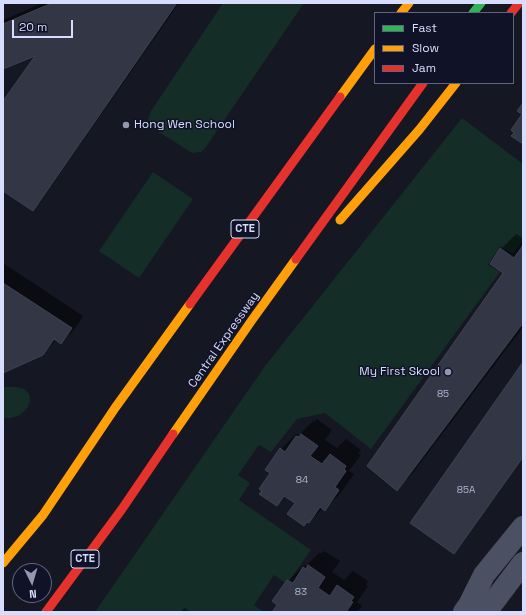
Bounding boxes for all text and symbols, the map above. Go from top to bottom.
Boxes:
scale bar [14,12,75,38]
legend [374,12,514,84]
text: 20 m [19,19,47,35]
text: Fast [412,20,437,36]
text: Slow [412,40,439,56]
text: Jam [412,60,436,76]
place label: Hong Wen School [134,118,235,132]
marker: Hong Wen School [121,120,131,130]
road number: CTE [231,220,259,238]
street label: Central Expressway [185,289,263,391]
place label: My First Skool [359,365,440,379]
marker: My First Skool [443,367,453,377]
house number: 85 [437,388,449,400]
house number: 84 [296,474,308,486]
house number: 85A [457,484,475,496]
road number: CTE [71,550,99,568]
north arrow [12,563,52,603]
house number: 83 [295,586,307,598]
text: N [29,587,37,601]

